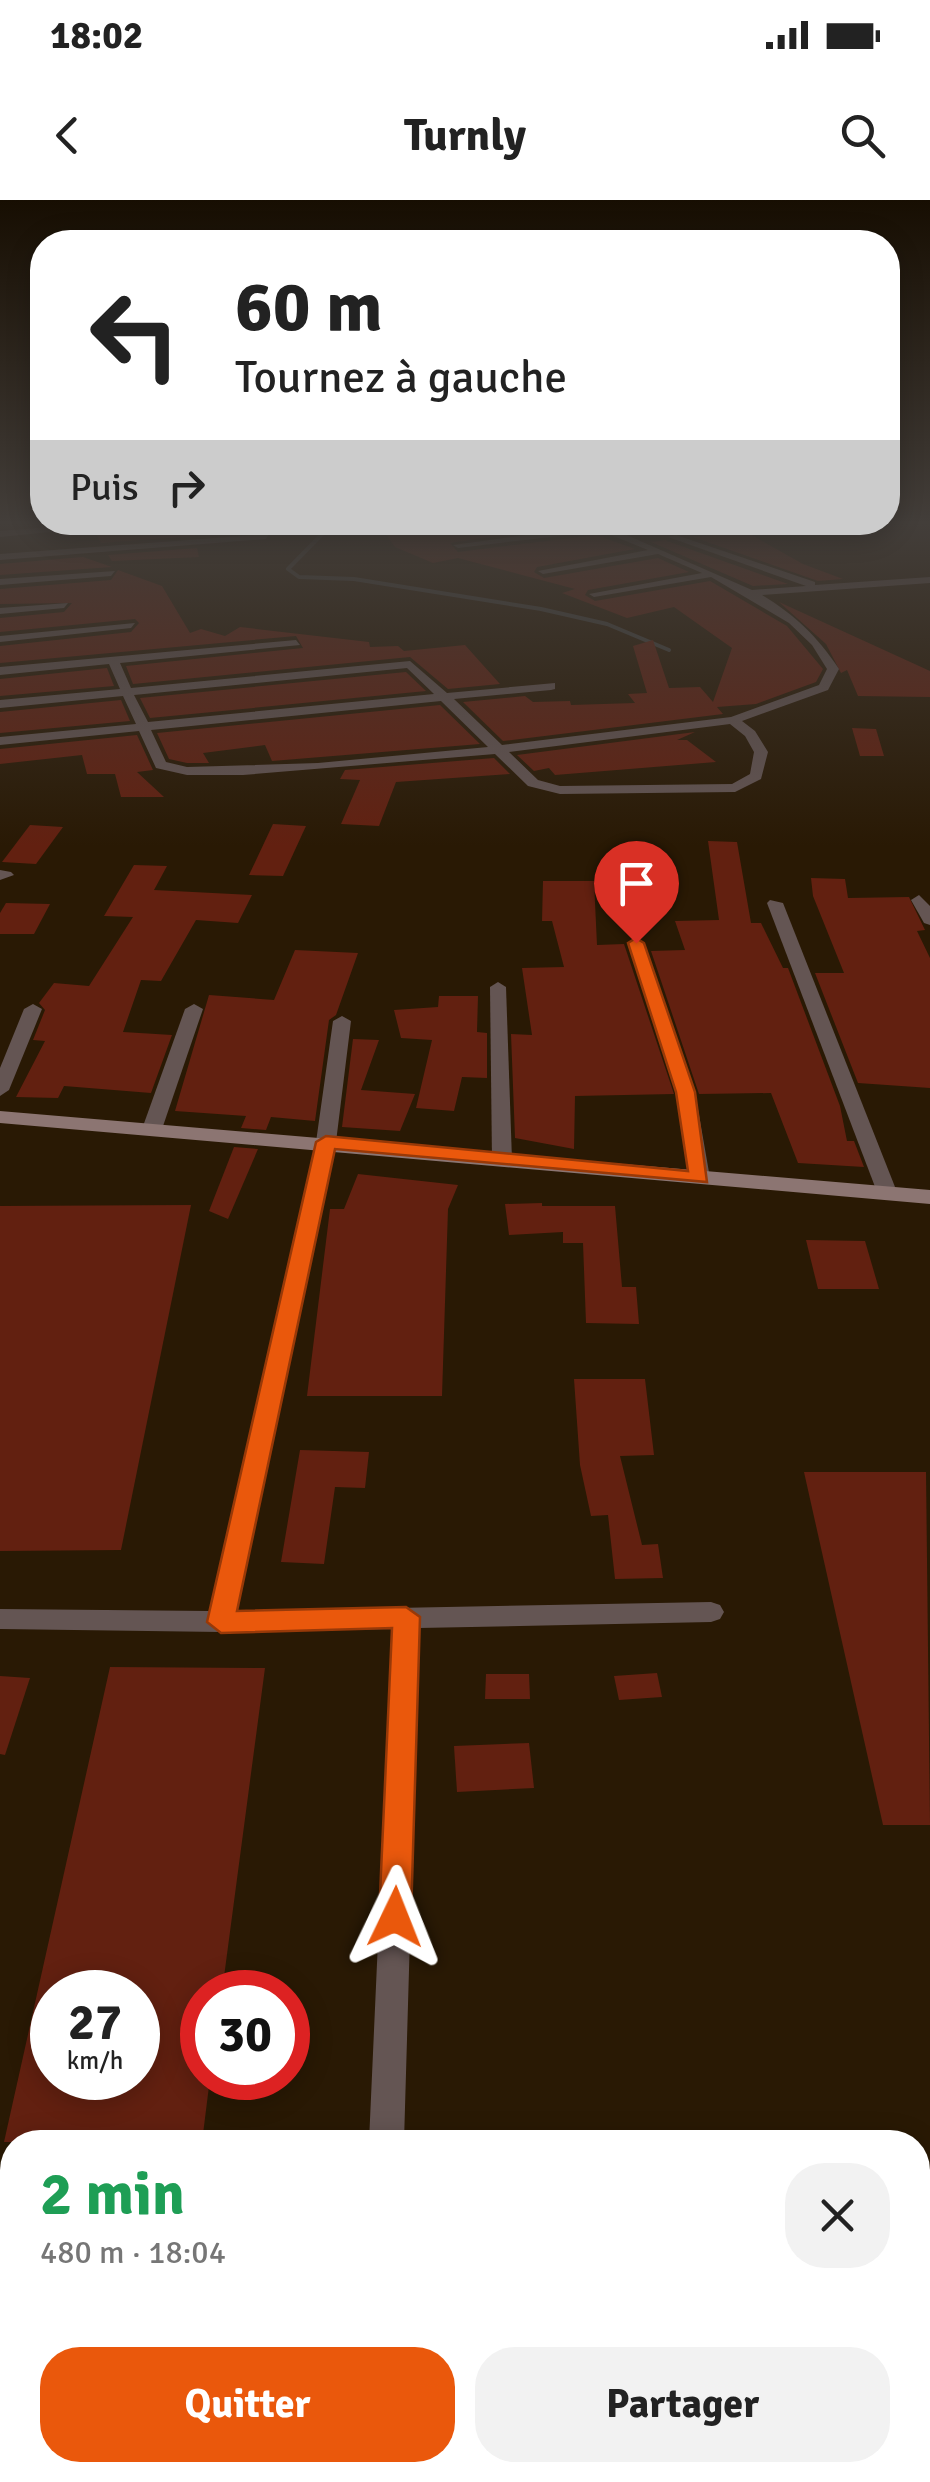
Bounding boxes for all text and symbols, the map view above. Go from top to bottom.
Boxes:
text: 18:02 [50,12,143,59]
icon: back [40,108,95,163]
text: Turnly [404,108,526,163]
icon: search [835,108,890,163]
text: 60 m [235,264,383,350]
icon: left [70,270,200,400]
text: Tournez à gauche [235,350,567,405]
icon: right [159,460,214,515]
text: Puis [70,464,139,511]
pin [594,841,679,944]
icon: arrive [609,856,664,911]
position arrow [343,1865,447,1969]
speed limit sign: 30 [180,1970,310,2100]
text: 27 [68,1992,122,2054]
text: km/h [67,2045,123,2076]
text: 2 min [40,2158,185,2232]
button: close [785,2163,890,2268]
text: 480 m · 18:04 [40,2233,226,2272]
button: Quitter [40,2347,455,2462]
button: Partager [475,2347,890,2462]

